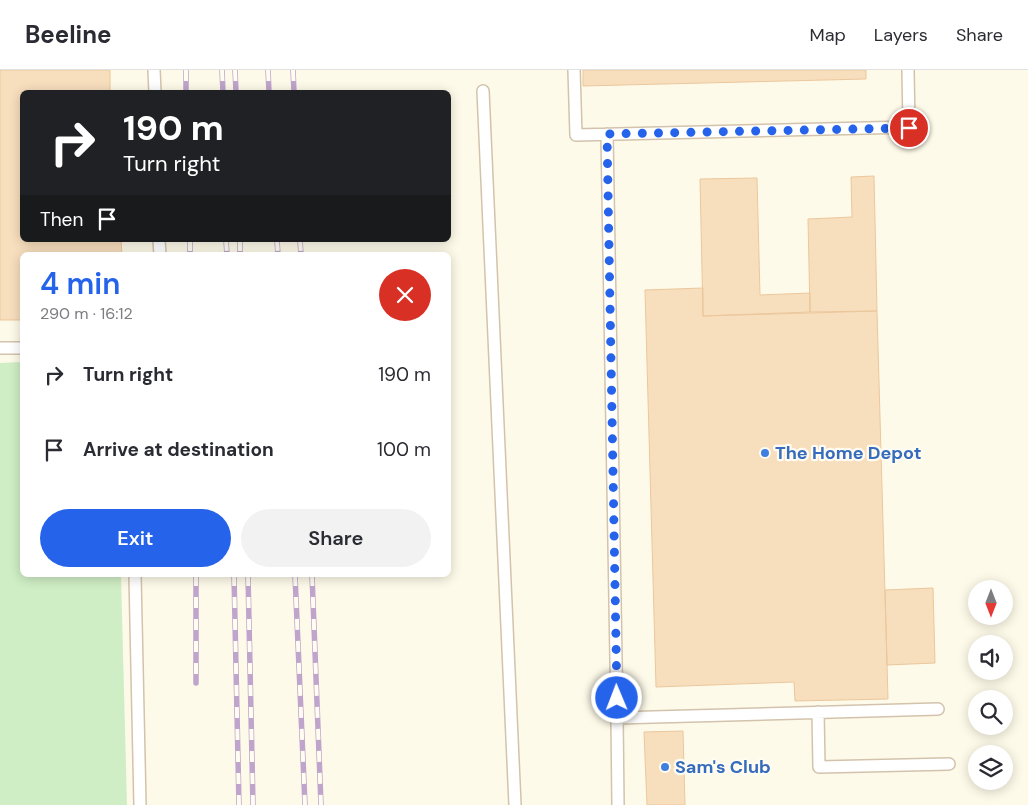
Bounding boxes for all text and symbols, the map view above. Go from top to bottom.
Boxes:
text: Beeline [25,19,111,50]
text: Map [810,23,846,47]
text: Layers [874,23,928,47]
text: Share [956,23,1003,47]
text: 190 m [123,105,224,151]
pin [888,107,930,149]
icon: right [40,110,105,175]
icon: arrive [895,114,923,142]
text: Turn right [123,149,220,178]
icon: arrive [93,205,121,233]
text: Then [40,207,83,232]
text: 4 min [40,264,120,303]
button: close [379,269,431,321]
text: 290 m · 16:12 [40,303,133,324]
icon: right [40,361,68,389]
text: Turn right [83,362,173,387]
text: 190 m [378,362,431,387]
icon: arrive [40,436,68,464]
text: Arrive at destination [83,437,274,462]
text: 100 m [377,437,431,462]
place label: The Home Depot [775,441,922,465]
marker: The Home Depot [759,447,771,459]
button: Exit [40,509,231,567]
button: Share [241,509,431,567]
north arrow [968,580,1012,625]
map controls [968,580,1013,790]
button: sound [968,635,1013,680]
position arrow [590,671,642,723]
button: search [968,690,1013,735]
button: layers [968,745,1013,790]
place label: Sam's Club [675,755,771,779]
marker: Sam's Club [659,761,671,773]

